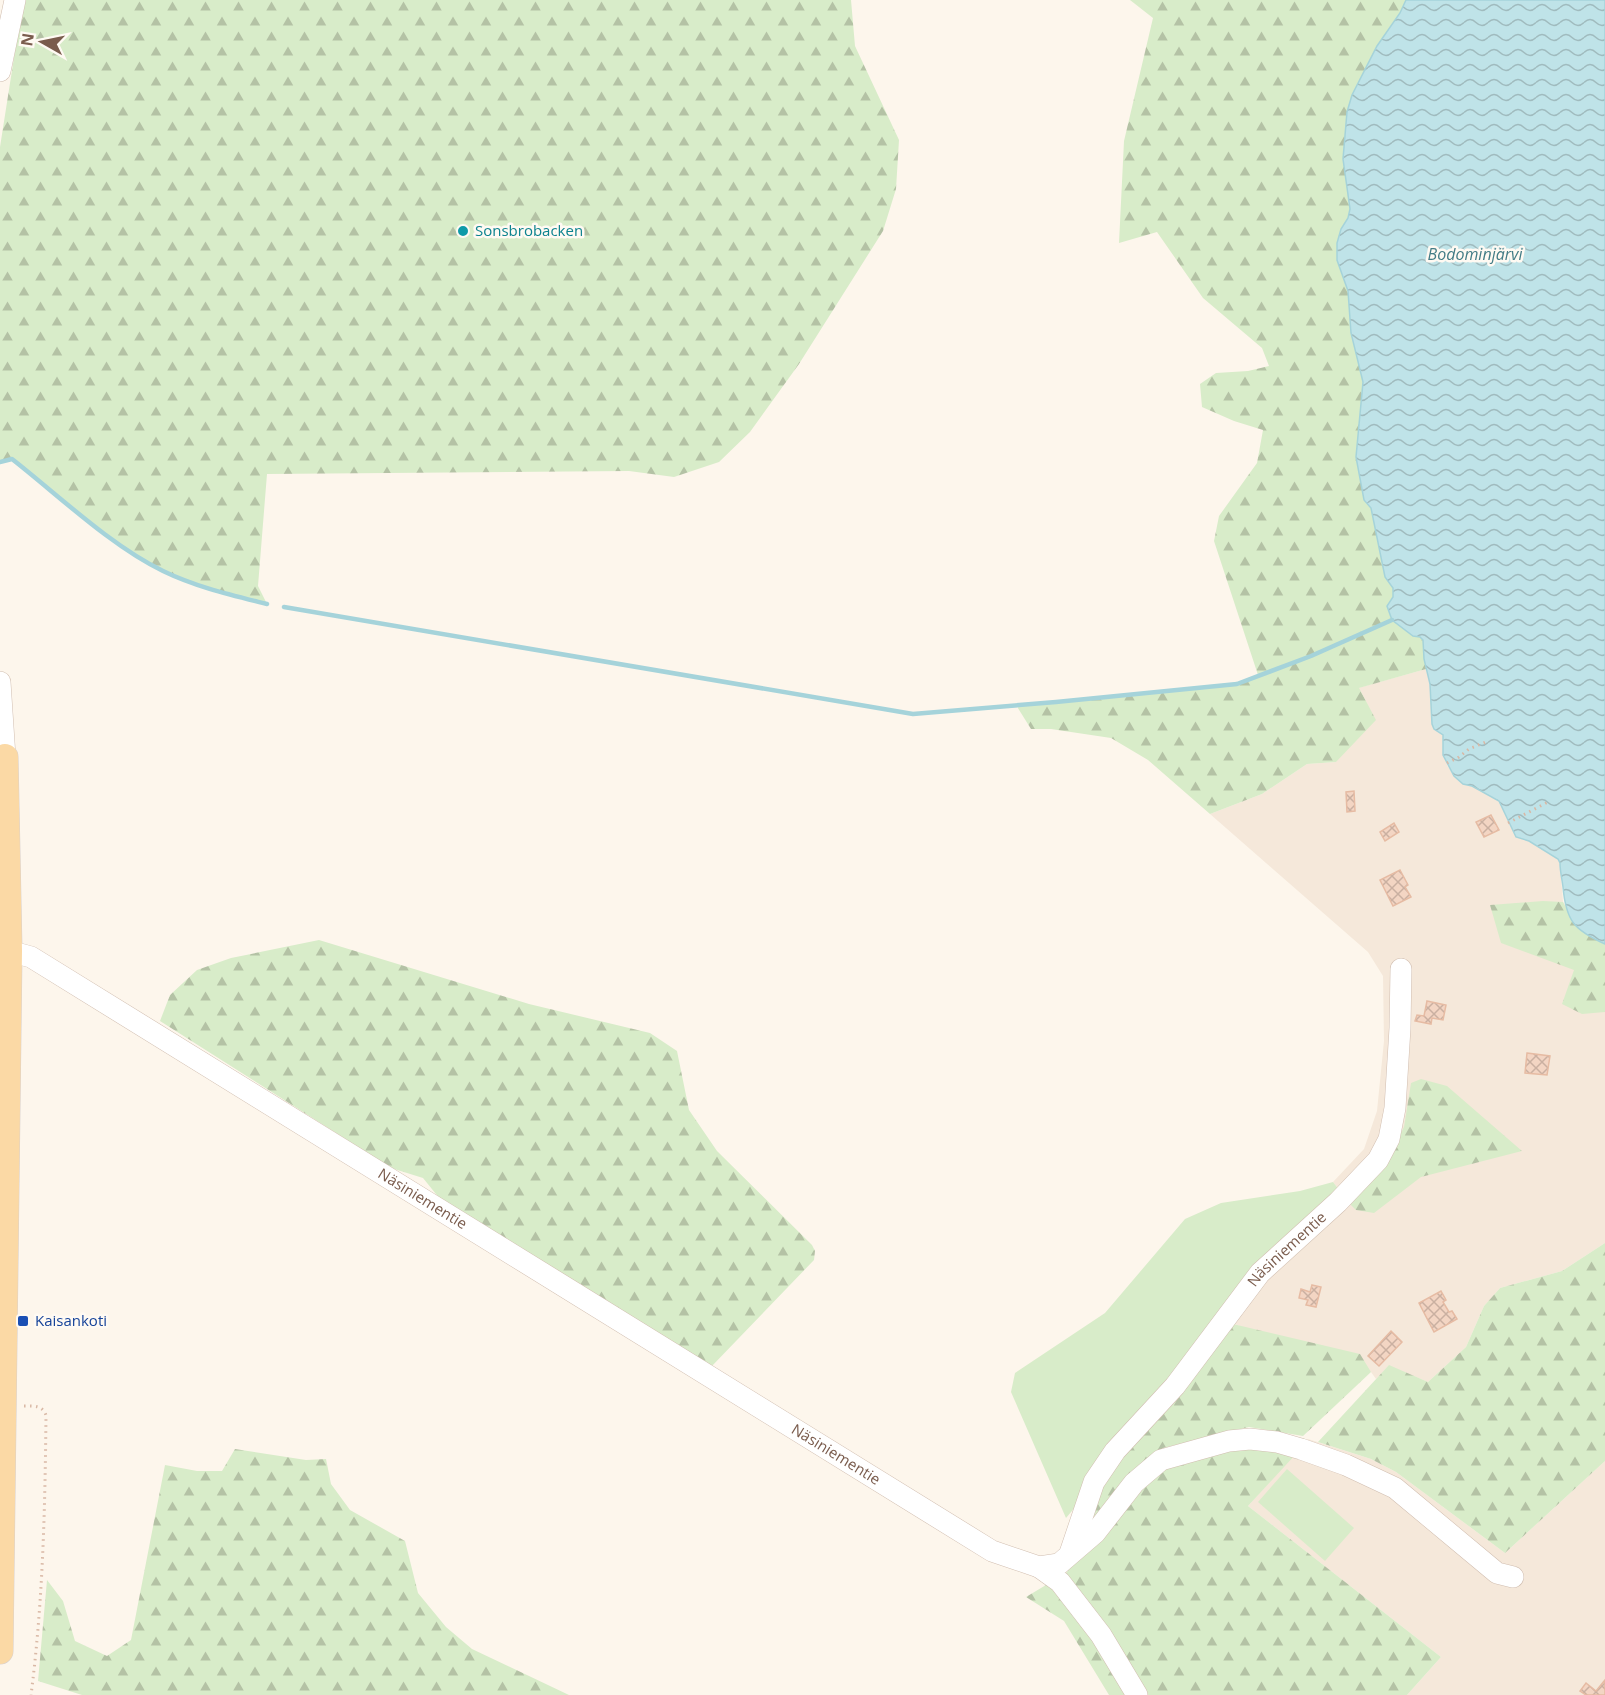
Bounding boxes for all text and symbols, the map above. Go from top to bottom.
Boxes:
north arrow [12,12,72,72]
text: N [15,32,39,48]
place label: Sonsbrobacken [475,220,583,240]
marker: Sonsbrobacken [456,224,470,238]
water label: Bodominjärvi [1428,243,1523,265]
street label: Näsiniementie [375,1163,471,1233]
street label: Näsiniementie [1242,1207,1330,1290]
place label: Kaisankoti [35,1310,107,1330]
marker: Kaisankoti [16,1314,30,1328]
street label: Näsiniementie [788,1419,885,1489]

